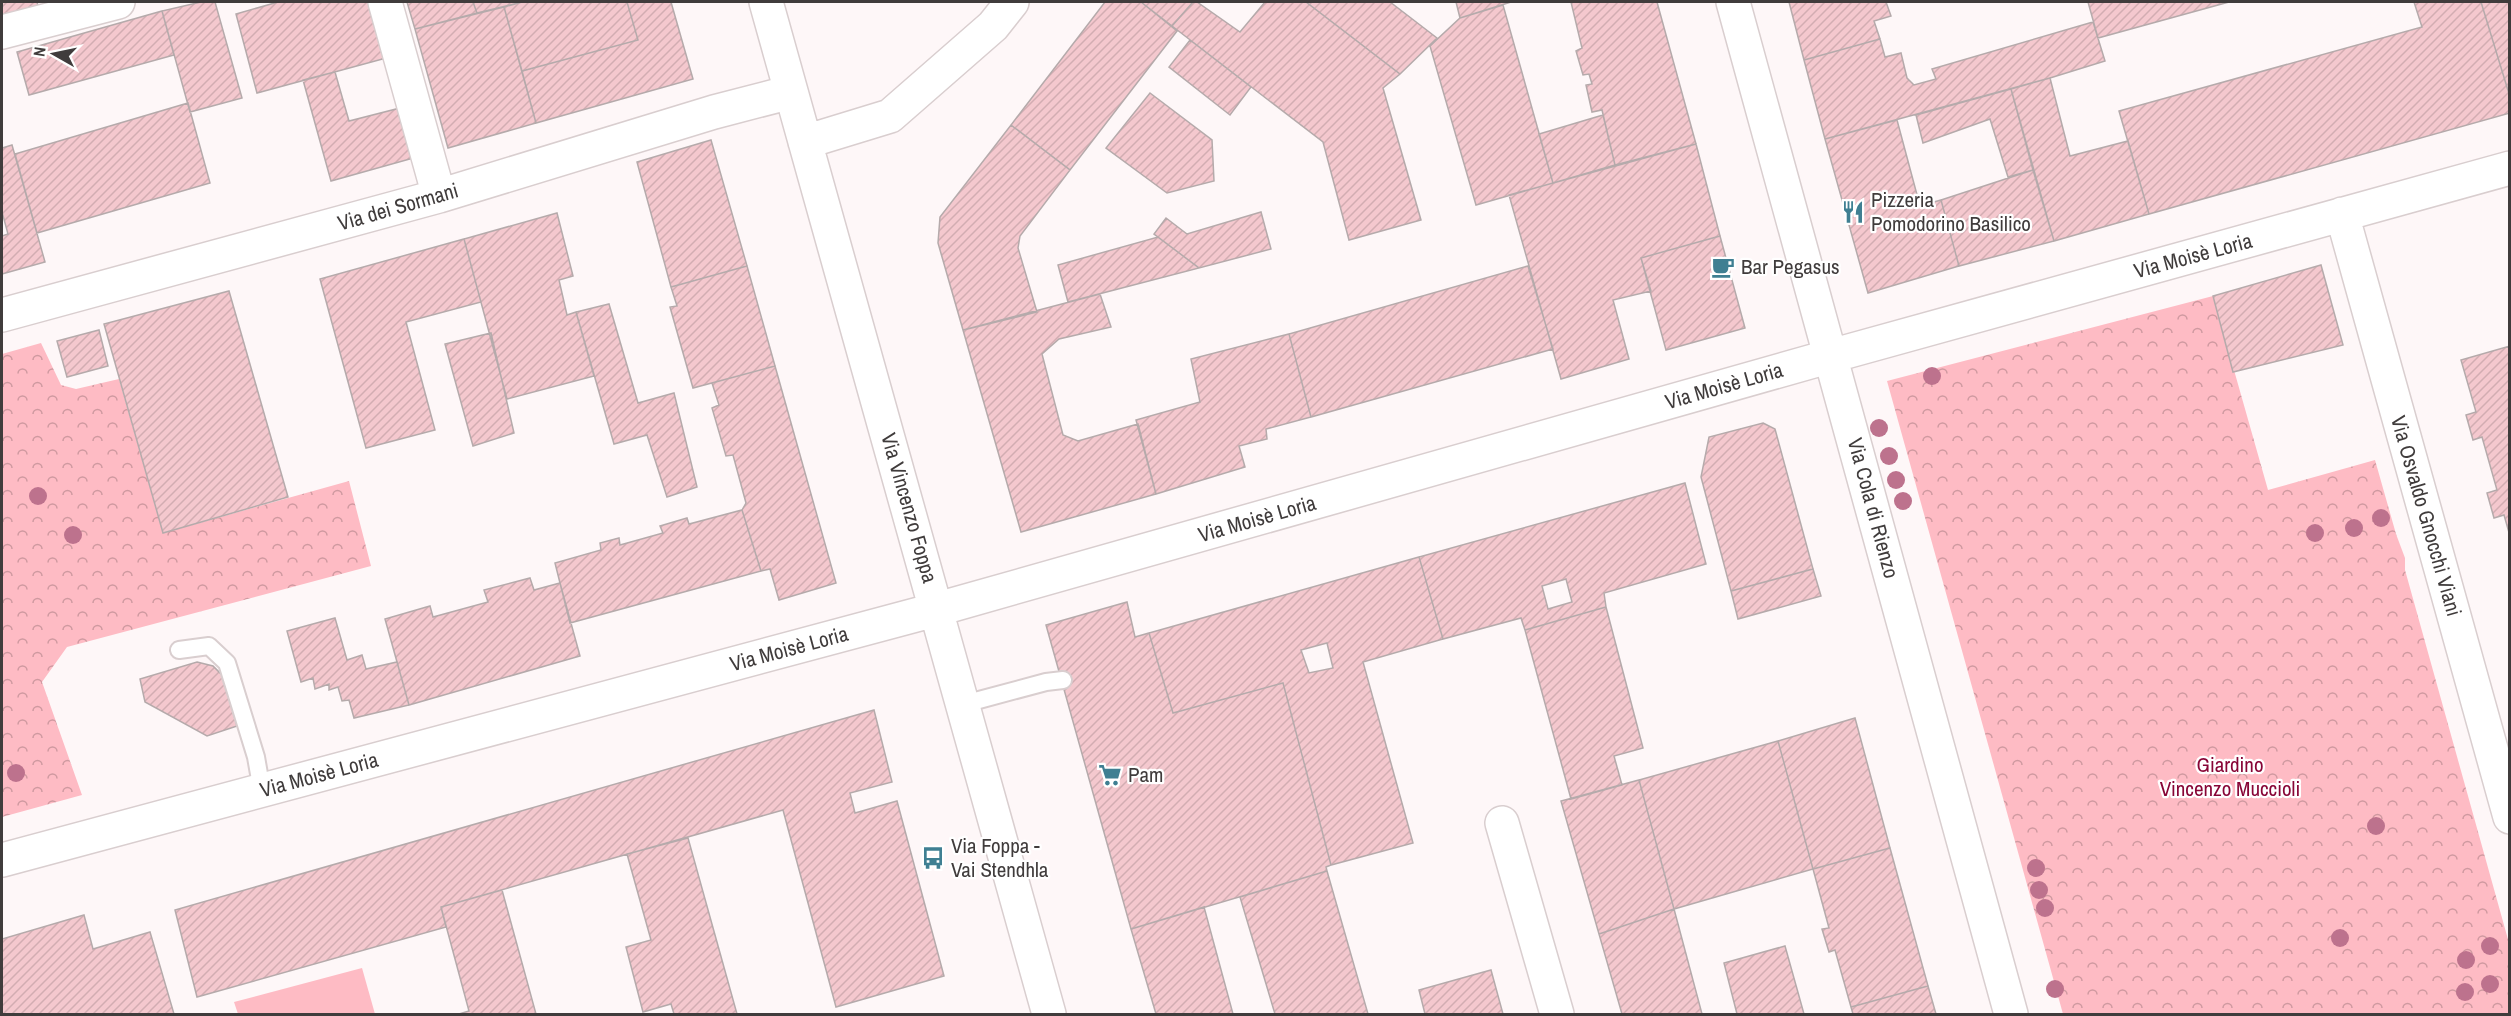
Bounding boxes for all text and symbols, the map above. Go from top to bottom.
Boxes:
north arrow [24,24,84,84]
text: N [28,45,51,58]
street label: Via dei Sormani [334,175,462,238]
place label: Pizzeria Pomodorino Basilico [1871,185,2031,238]
restaurant icon: Pizzeria Pomodorino Basilico [1840,199,1866,225]
street label: Via Moisè Loria [2131,226,2256,285]
place label: Bar Pegasus [1741,252,1840,281]
cafe icon: Bar Pegasus [1710,254,1736,280]
street label: Via Moisè Loria [1662,355,1787,416]
street label: Via Osvaldo Gnocchi Viani [2384,412,2469,619]
street label: Via Vincenzo Foppa [874,430,945,587]
street label: Via Cola di Rienzo [1841,434,1906,581]
street label: Via Moisè Loria [1195,488,1320,549]
street label: Via Moisè Loria [727,619,852,678]
street label: Via Moisè Loria [257,745,382,804]
park label: Giardino Vincenzo Muccioli [2160,750,2300,803]
place label: Pam [1128,760,1163,789]
supermarket icon: Pam [1097,762,1123,788]
place label: Via Foppa - Vai Stendhla [951,831,1049,884]
bus stop icon: Via Foppa - Vai Stendhla [920,845,946,871]

